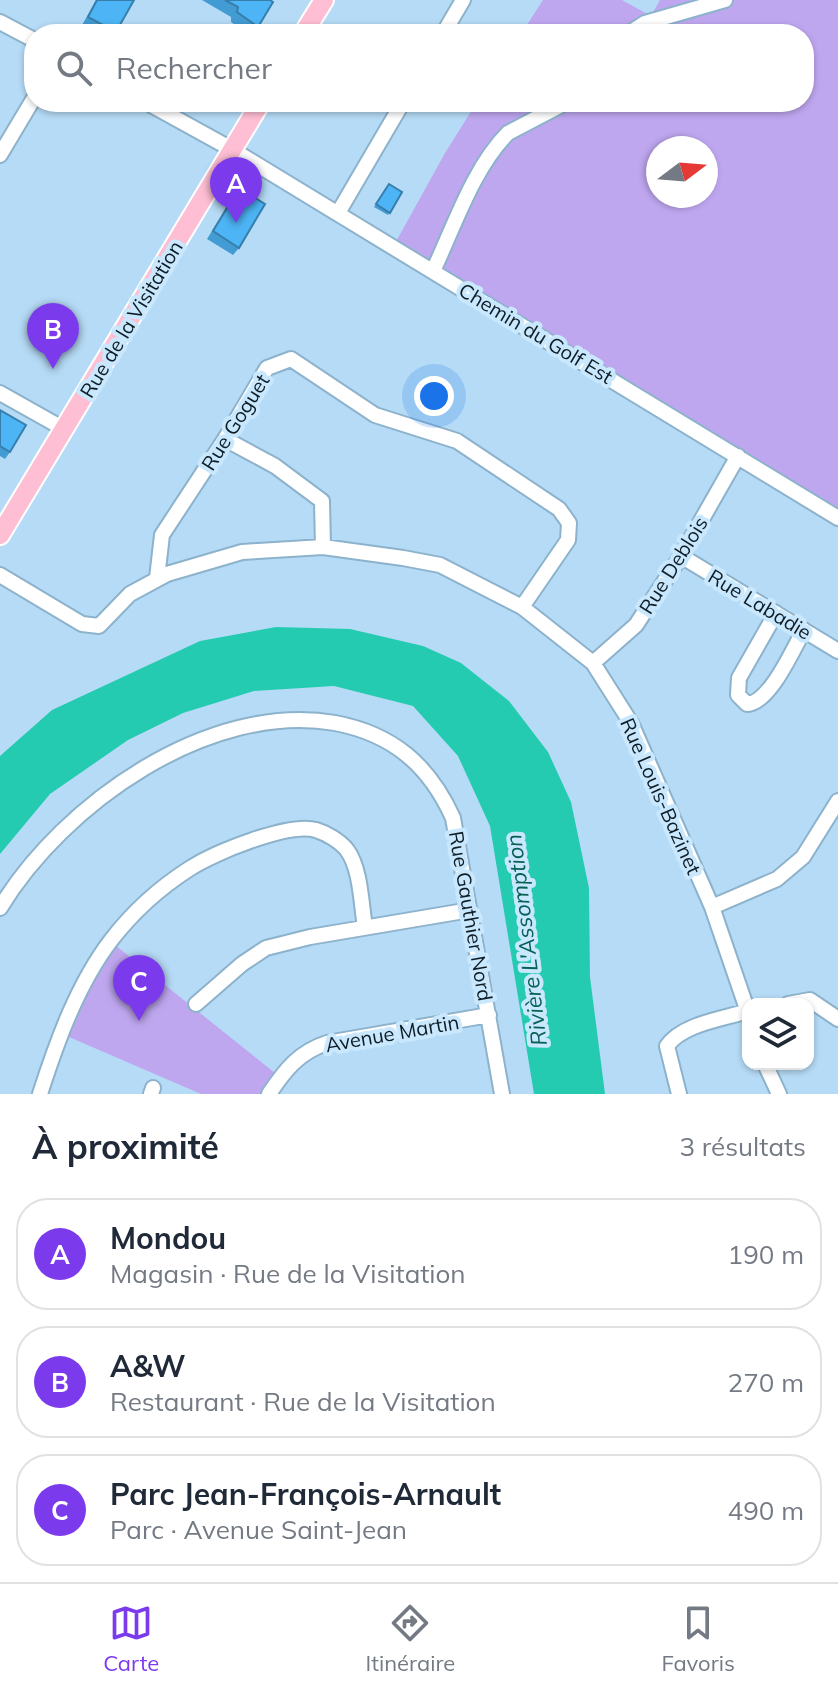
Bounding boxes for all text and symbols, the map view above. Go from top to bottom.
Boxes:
search box [24,24,814,112]
icon: search [52,46,96,90]
text: Rechercher [116,49,272,87]
north arrow [646,136,718,208]
pin: A [210,157,262,223]
street label: Rue de la Visitation [74,236,188,402]
street label: Chemin du Golf Est [454,277,618,389]
pin: B [27,303,79,369]
street label: Rue Goguet [196,369,274,475]
your location [414,376,454,416]
street label: Rue Deblois [633,512,713,618]
street label: Rue Labadie [704,563,816,645]
street label: Rue Louis-Bazinet [615,714,707,878]
street label: Rue Gauthier Nord [444,829,498,1003]
water label: Rivière L'Assomption [499,833,553,1047]
pin: C [113,955,165,1021]
map controls [742,998,814,1070]
button: layers [742,998,814,1070]
street label: Avenue Martin [323,1009,461,1057]
text: À proximité [32,1125,219,1168]
text: 3 résultats [679,1130,806,1163]
text: Mondou [110,1219,226,1257]
text: A [50,1238,70,1271]
text: 190 m [728,1238,804,1271]
text: Magasin · Rue de la Visitation [110,1257,466,1290]
text: A&W [110,1347,186,1385]
text: B [51,1366,69,1399]
text: 270 m [728,1366,804,1399]
text: Restaurant · Rue de la Visitation [110,1385,496,1418]
text: Parc Jean-François-Arnault [110,1475,501,1513]
text: C [51,1494,69,1527]
text: 490 m [728,1494,804,1527]
text: Parc · Avenue Saint-Jean [110,1513,407,1546]
tab: Carte [103,1601,159,1677]
tab: Itinéraire [366,1601,455,1677]
tab: Favoris [662,1601,735,1677]

